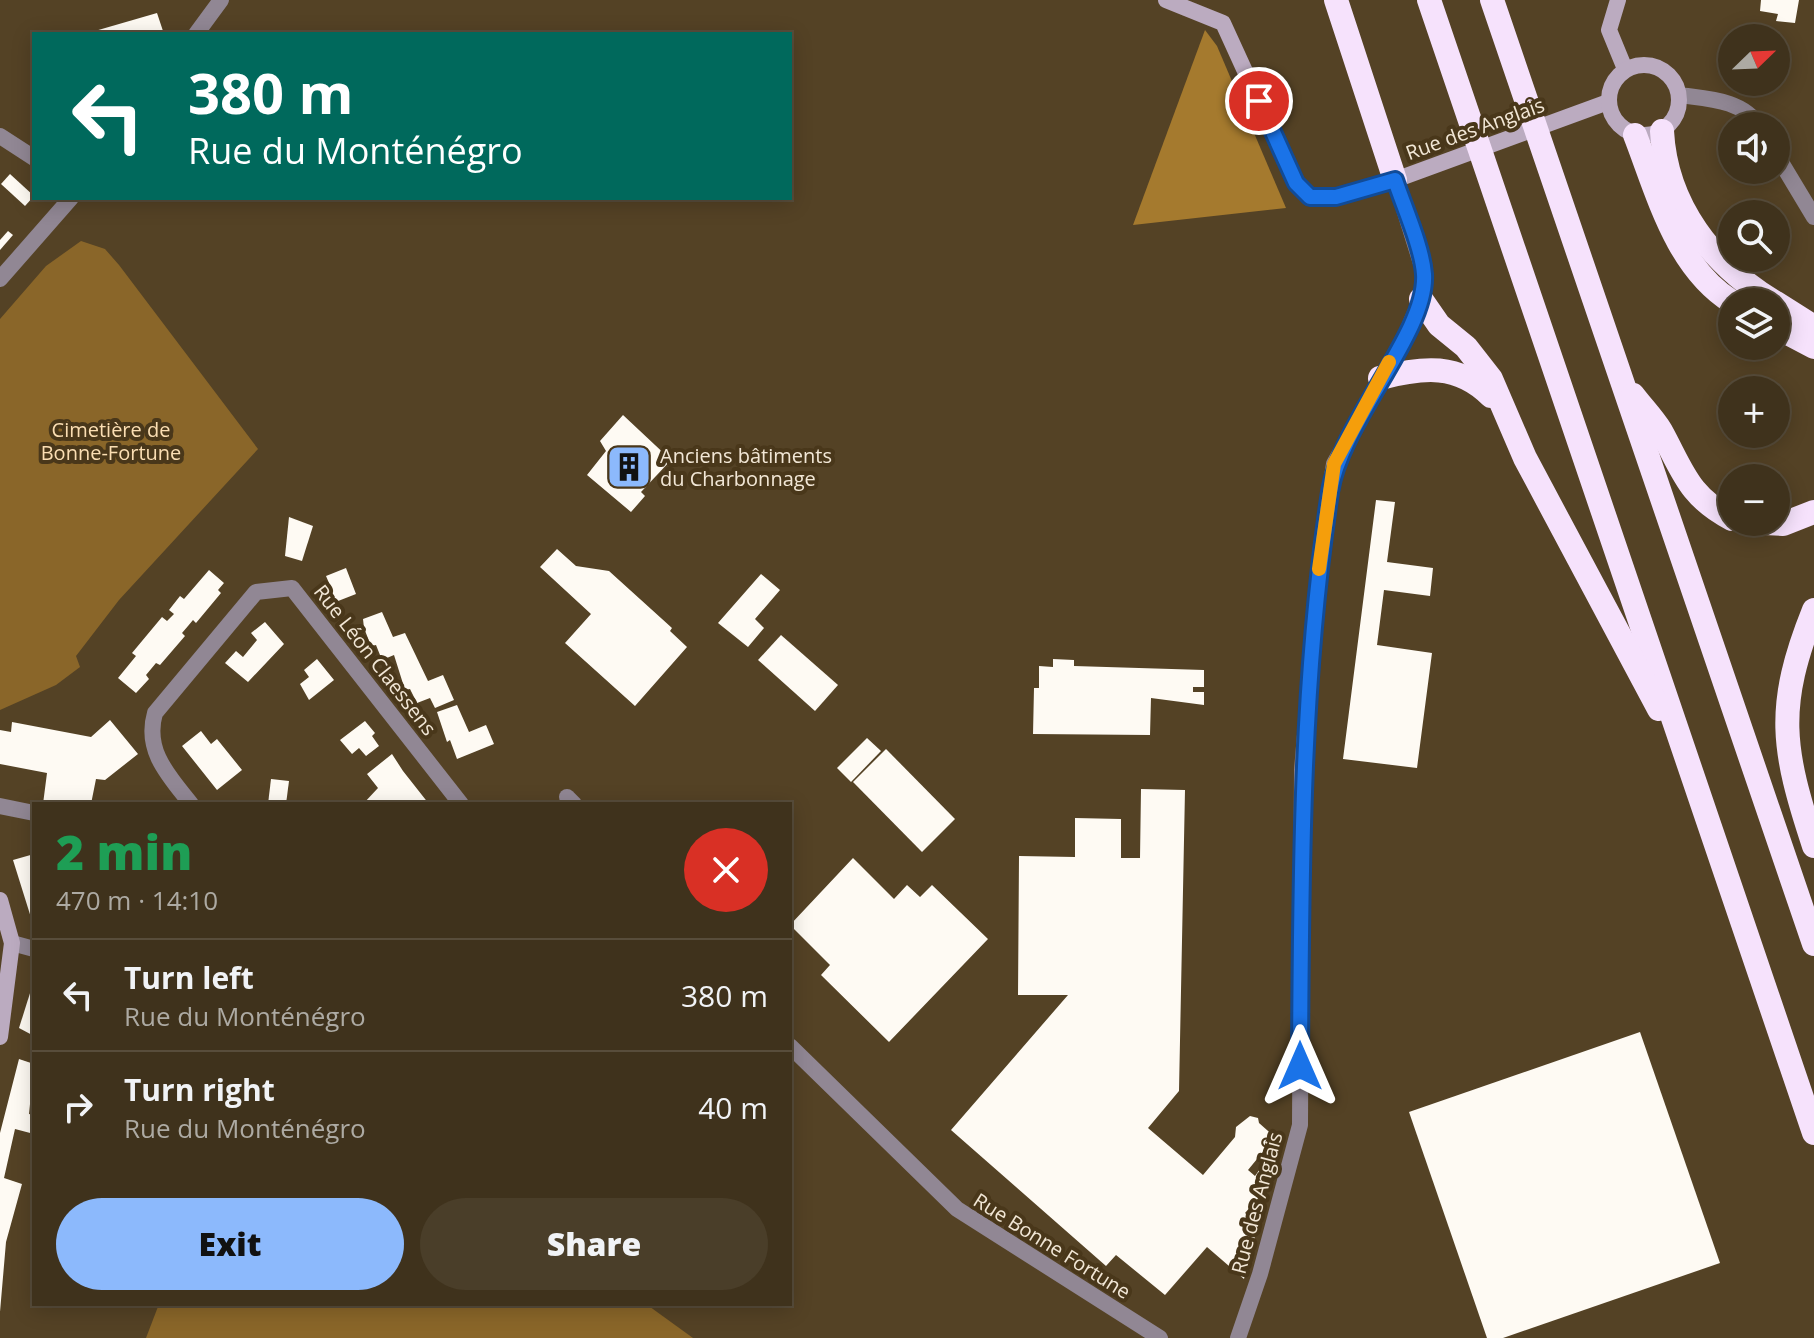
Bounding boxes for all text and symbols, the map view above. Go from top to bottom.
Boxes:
north arrow [1718,24,1790,96]
map controls [1718,24,1790,536]
text: 380 m [188,54,354,130]
icon: left [56,64,160,168]
pin [1225,67,1293,135]
icon: arrive [1237,79,1281,123]
street label: Rue des Anglais [1402,91,1548,166]
button: sound [1718,112,1790,184]
text: Rue du Monténégro [188,126,523,175]
button: search [1718,200,1790,272]
button: layers [1718,288,1790,360]
button: + [1718,376,1790,448]
park label: Cimetière de Bonne-Fortune [41,416,181,466]
place label: Anciens bâtiments du Charbonnage [660,442,832,492]
building icon: Anciens bâtiments du Charbonnage [605,443,653,491]
button: − [1718,464,1790,536]
street label: Rue Léon Claessens [308,579,443,741]
text: 2 min [56,819,192,884]
button: close [684,828,768,912]
text: 470 m · 14:10 [56,882,218,918]
text: Turn left [124,957,254,998]
icon: left [56,973,100,1017]
text: 380 m [681,975,768,1016]
text: Rue du Monténégro [124,998,366,1034]
position arrow [1258,1024,1342,1108]
text: Turn right [124,1069,275,1110]
icon: right [56,1085,100,1129]
text: 40 m [698,1087,768,1128]
text: Rue du Monténégro [124,1110,366,1146]
street label: Rue des Anglais [1225,1129,1288,1277]
street label: Rue Bonne Fortune [969,1186,1136,1305]
button: Exit [56,1198,404,1290]
button: Share [420,1198,768,1290]

